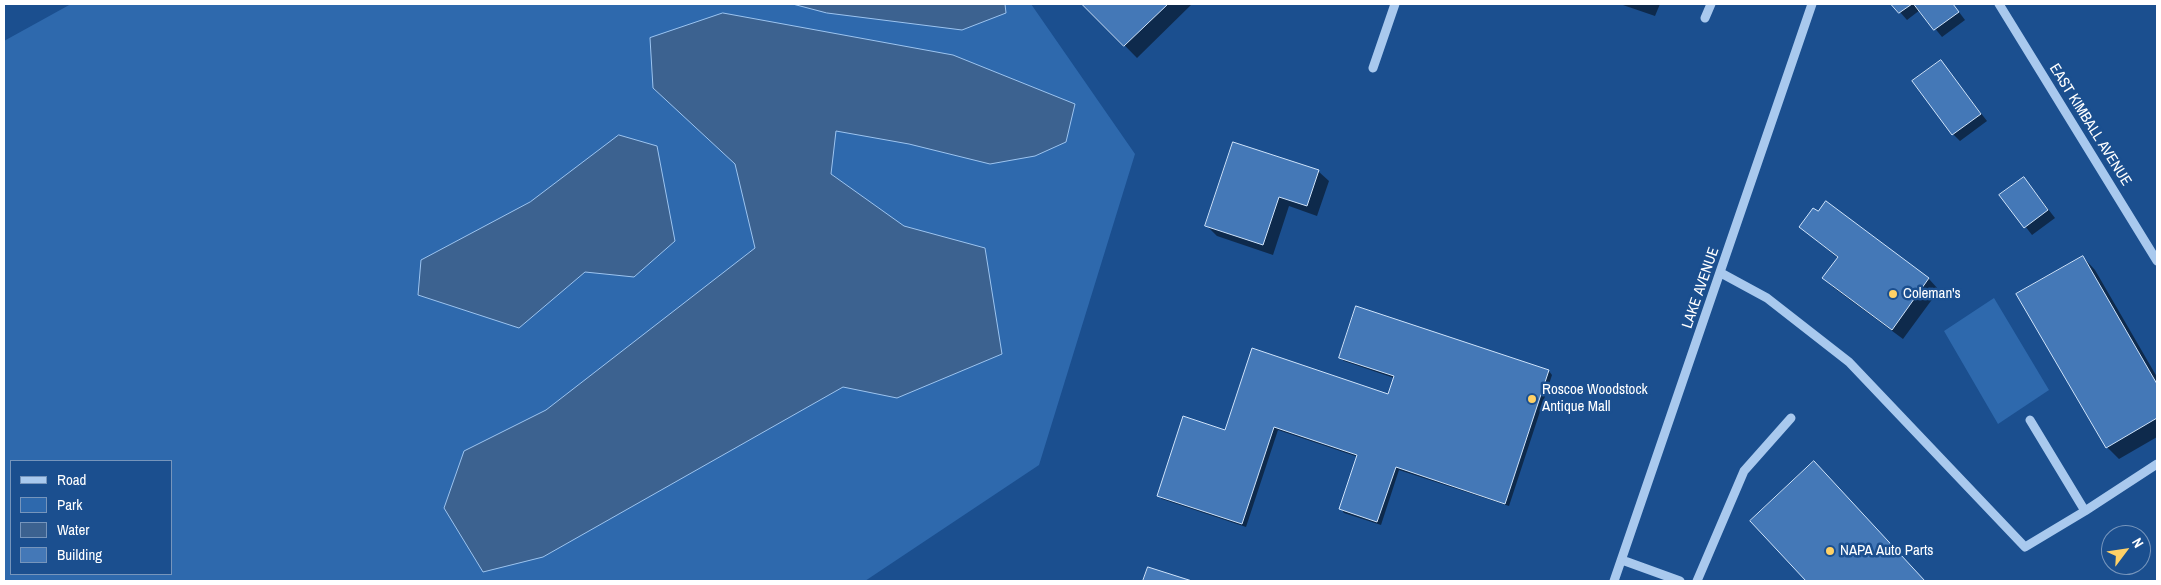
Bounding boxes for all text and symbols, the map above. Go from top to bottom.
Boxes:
street label: EAST KIMBALL AVENUE [2045,61,2135,189]
street label: LAKE AVENUE [1679,245,1723,331]
place label: Coleman's [1903,285,1961,303]
marker: Coleman's [1887,288,1899,300]
place label: Roscoe Woodstock Antique Mall [1542,381,1648,416]
marker: Roscoe Woodstock Antique Mall [1526,393,1538,405]
legend [10,460,172,575]
text: Road [57,469,86,490]
text: Park [57,494,82,515]
text: Water [57,519,89,540]
north arrow [2101,525,2151,575]
text: N [2128,535,2148,551]
place label: NAPA Auto Parts [1840,542,1933,560]
text: Building [57,544,102,565]
marker: NAPA Auto Parts [1824,545,1836,557]

